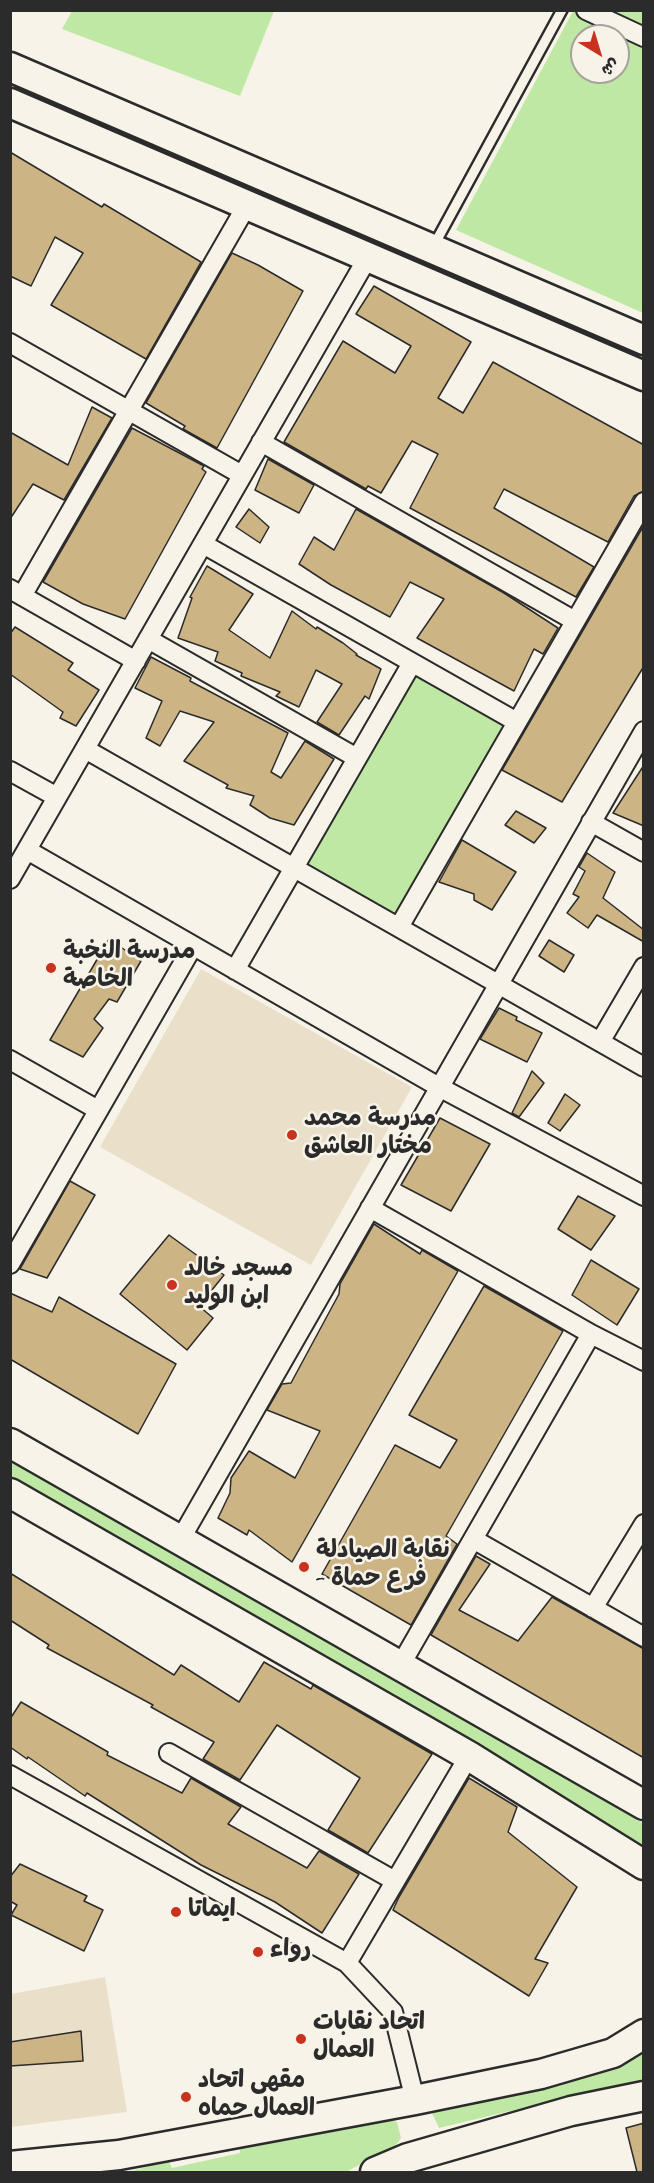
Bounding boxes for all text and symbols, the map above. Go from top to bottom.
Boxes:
north arrow [570,24,630,84]
text: ش [596,52,624,81]
place label: مدرسة النخبة الخاصة [63,940,195,996]
marker: مدرسة النخبة الخاصة [44,961,58,975]
place label: مدرسة محمد مختار العاشق [304,1107,436,1163]
marker: مدرسة محمد مختار العاشق [285,1128,299,1142]
place label: مسجد خالد ابن الوليد [184,1257,293,1313]
marker: مسجد خالد ابن الوليد [165,1278,179,1292]
place label: نقابة الصيادلة - فرع حماة [316,1539,450,1595]
marker: نقابة الصيادلة - فرع حماة [297,1560,311,1574]
place label: ايماتا [188,1898,236,1926]
marker: ايماتا [169,1905,183,1919]
place label: رواء [270,1938,311,1966]
marker: رواء [251,1945,265,1959]
place label: اتحاد نقابات العمال [313,2011,425,2067]
marker: اتحاد نقابات العمال [294,2032,308,2046]
place label: مقهى اتحاد العمال حماه [198,2069,315,2125]
marker: مقهى اتحاد العمال حماه [179,2090,193,2104]

